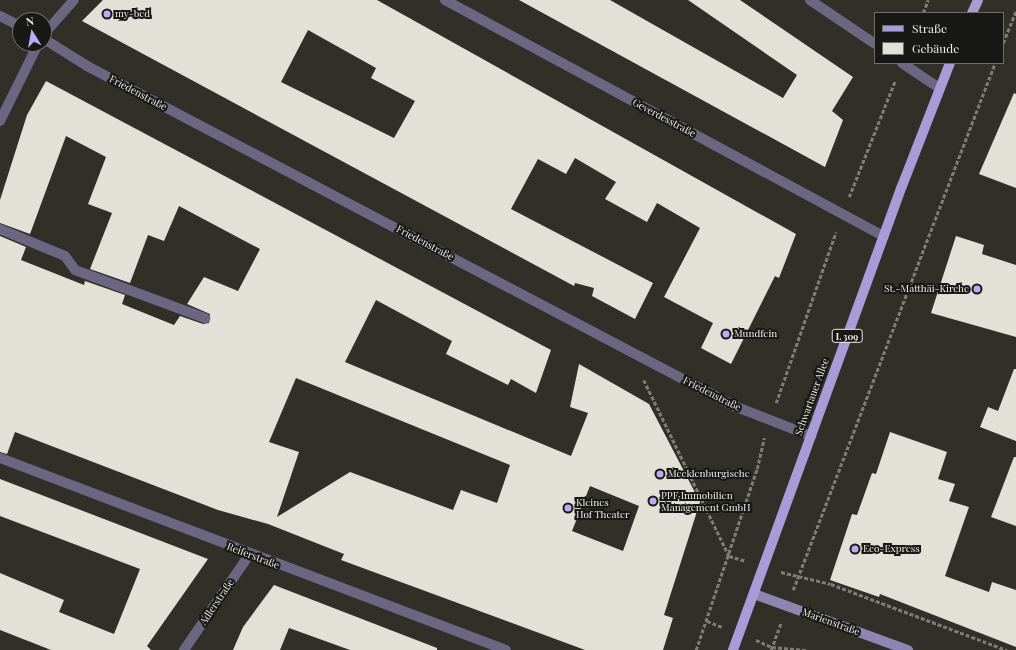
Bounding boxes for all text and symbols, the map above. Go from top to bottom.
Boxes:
place label: my-bed [115,8,150,20]
marker: my-bed [102,9,112,19]
north arrow [12,12,52,52]
legend [874,12,1004,64]
text: N [24,13,35,29]
text: Straße [912,20,947,36]
text: Gebäude [912,40,959,56]
street label: Friedenstraße [107,73,169,113]
street label: Geverdesstraße [630,96,698,140]
street label: Friedenstraße [394,223,456,263]
place label: St.-Matthäi-Kirche [884,283,969,295]
marker: St.-Matthäi-Kirche [972,284,982,294]
place label: Mundfein [734,328,777,340]
marker: Mundfein [721,329,731,339]
road number: L 309 [831,329,863,343]
street label: Schwartauer Allee [792,357,832,437]
street label: Friedenstraße [681,374,743,414]
place label: Mecklenburgische [668,468,750,480]
marker: Mecklenburgische [655,469,665,479]
place label: PPF Immobilien Management GmbH [661,489,751,512]
place label: Kleines Hof Theater [576,496,630,520]
marker: PPF Immobilien Management GmbH [648,496,658,506]
marker: Kleines Hof Theater [563,503,573,513]
street label: Reiferstraße [225,540,281,572]
place label: Eco-Express [863,543,920,555]
marker: Eco-Express [850,544,860,554]
street label: Adlerstraße [197,577,237,627]
street label: Marienstraße [801,606,861,638]

